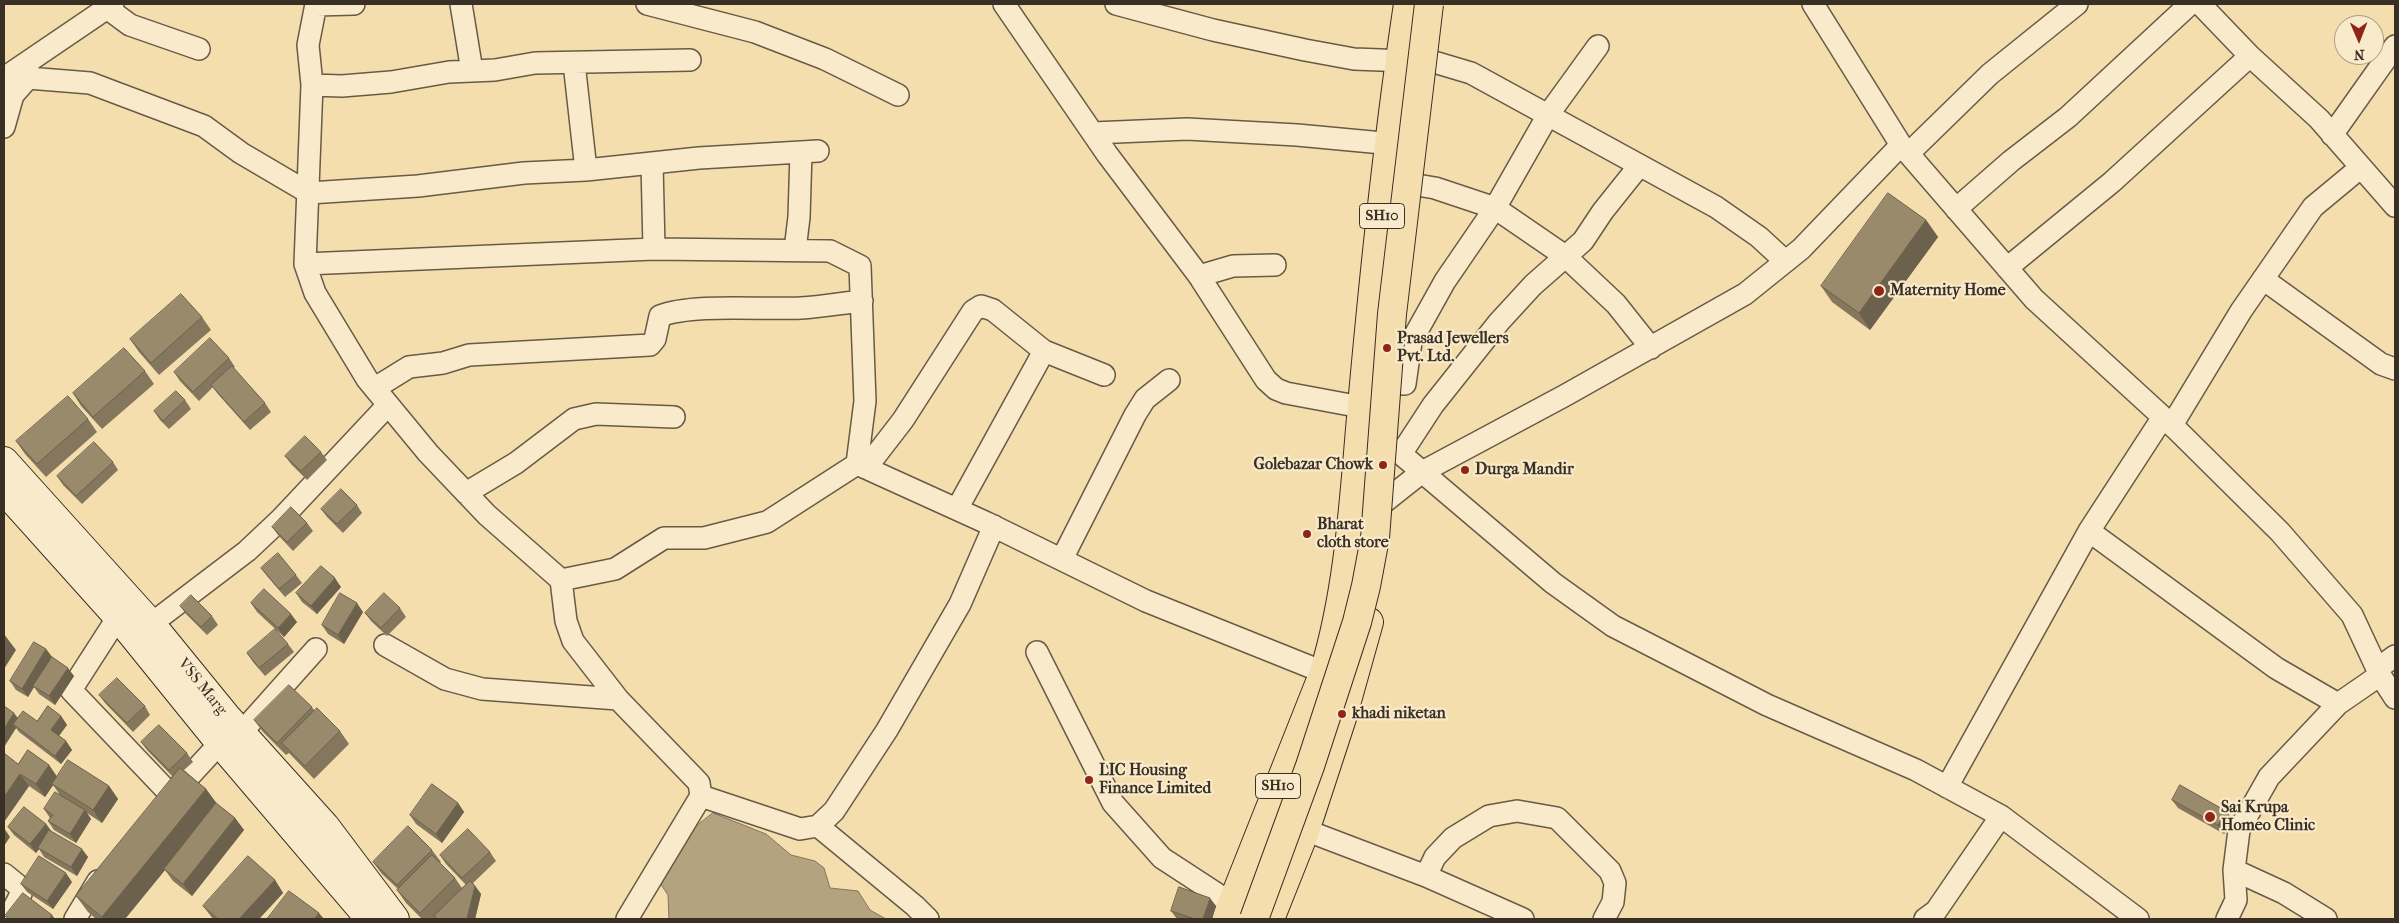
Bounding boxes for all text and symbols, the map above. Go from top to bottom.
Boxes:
north arrow [2334,15,2384,65]
text: N [2354,46,2365,63]
road number: SH10 [1360,204,1404,228]
place label: Maternity Home [1890,281,2006,301]
marker: Maternity Home [1872,284,1886,298]
place label: Prasad Jewellers Pvt. Ltd. [1397,329,1509,367]
marker: Prasad Jewellers Pvt. Ltd. [1381,342,1393,354]
place label: Golebazar Chowk [1254,455,1373,475]
marker: Golebazar Chowk [1377,459,1389,471]
place label: Durga Mandir [1475,460,1574,480]
marker: Durga Mandir [1459,464,1471,476]
place label: Bharat cloth store [1317,515,1389,553]
marker: Bharat cloth store [1301,528,1313,540]
street label: VSS Marg [173,655,231,719]
place label: khadi niketan [1352,704,1446,724]
marker: khadi niketan [1336,708,1348,720]
place label: LIC Housing Finance Limited [1099,761,1211,799]
marker: LIC Housing Finance Limited [1083,774,1095,786]
road number: SH10 [1256,774,1300,798]
place label: Sai Krupa Homeo Clinic [2221,798,2315,836]
marker: Sai Krupa Homeo Clinic [2203,810,2217,824]

